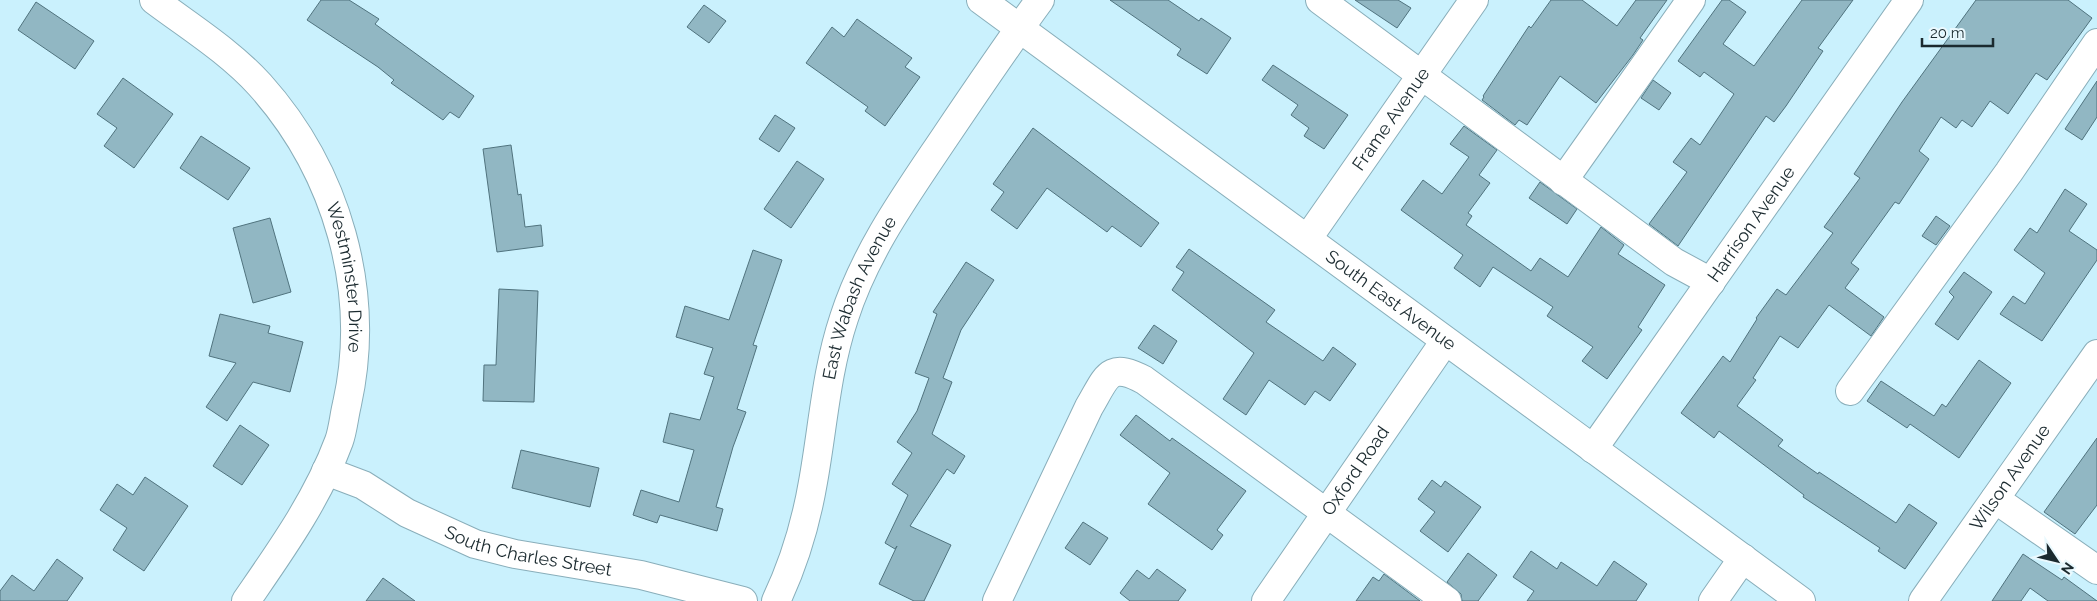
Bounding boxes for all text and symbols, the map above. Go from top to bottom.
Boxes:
scale bar [1922,15,1993,47]
text: 20 m [1930,24,1965,42]
street label: Frame Avenue [1347,63,1434,174]
street label: Harrison Avenue [1703,162,1799,286]
street label: Westminster Drive [322,199,366,354]
street label: East Wabash Avenue [818,212,901,381]
street label: South East Avenue [1322,245,1461,355]
street label: Wilson Avenue [1965,420,2054,534]
street label: Oxford Road [1317,422,1393,519]
street label: South Charles Street [442,521,613,580]
north arrow [2032,536,2082,586]
text: N [2058,559,2077,577]

